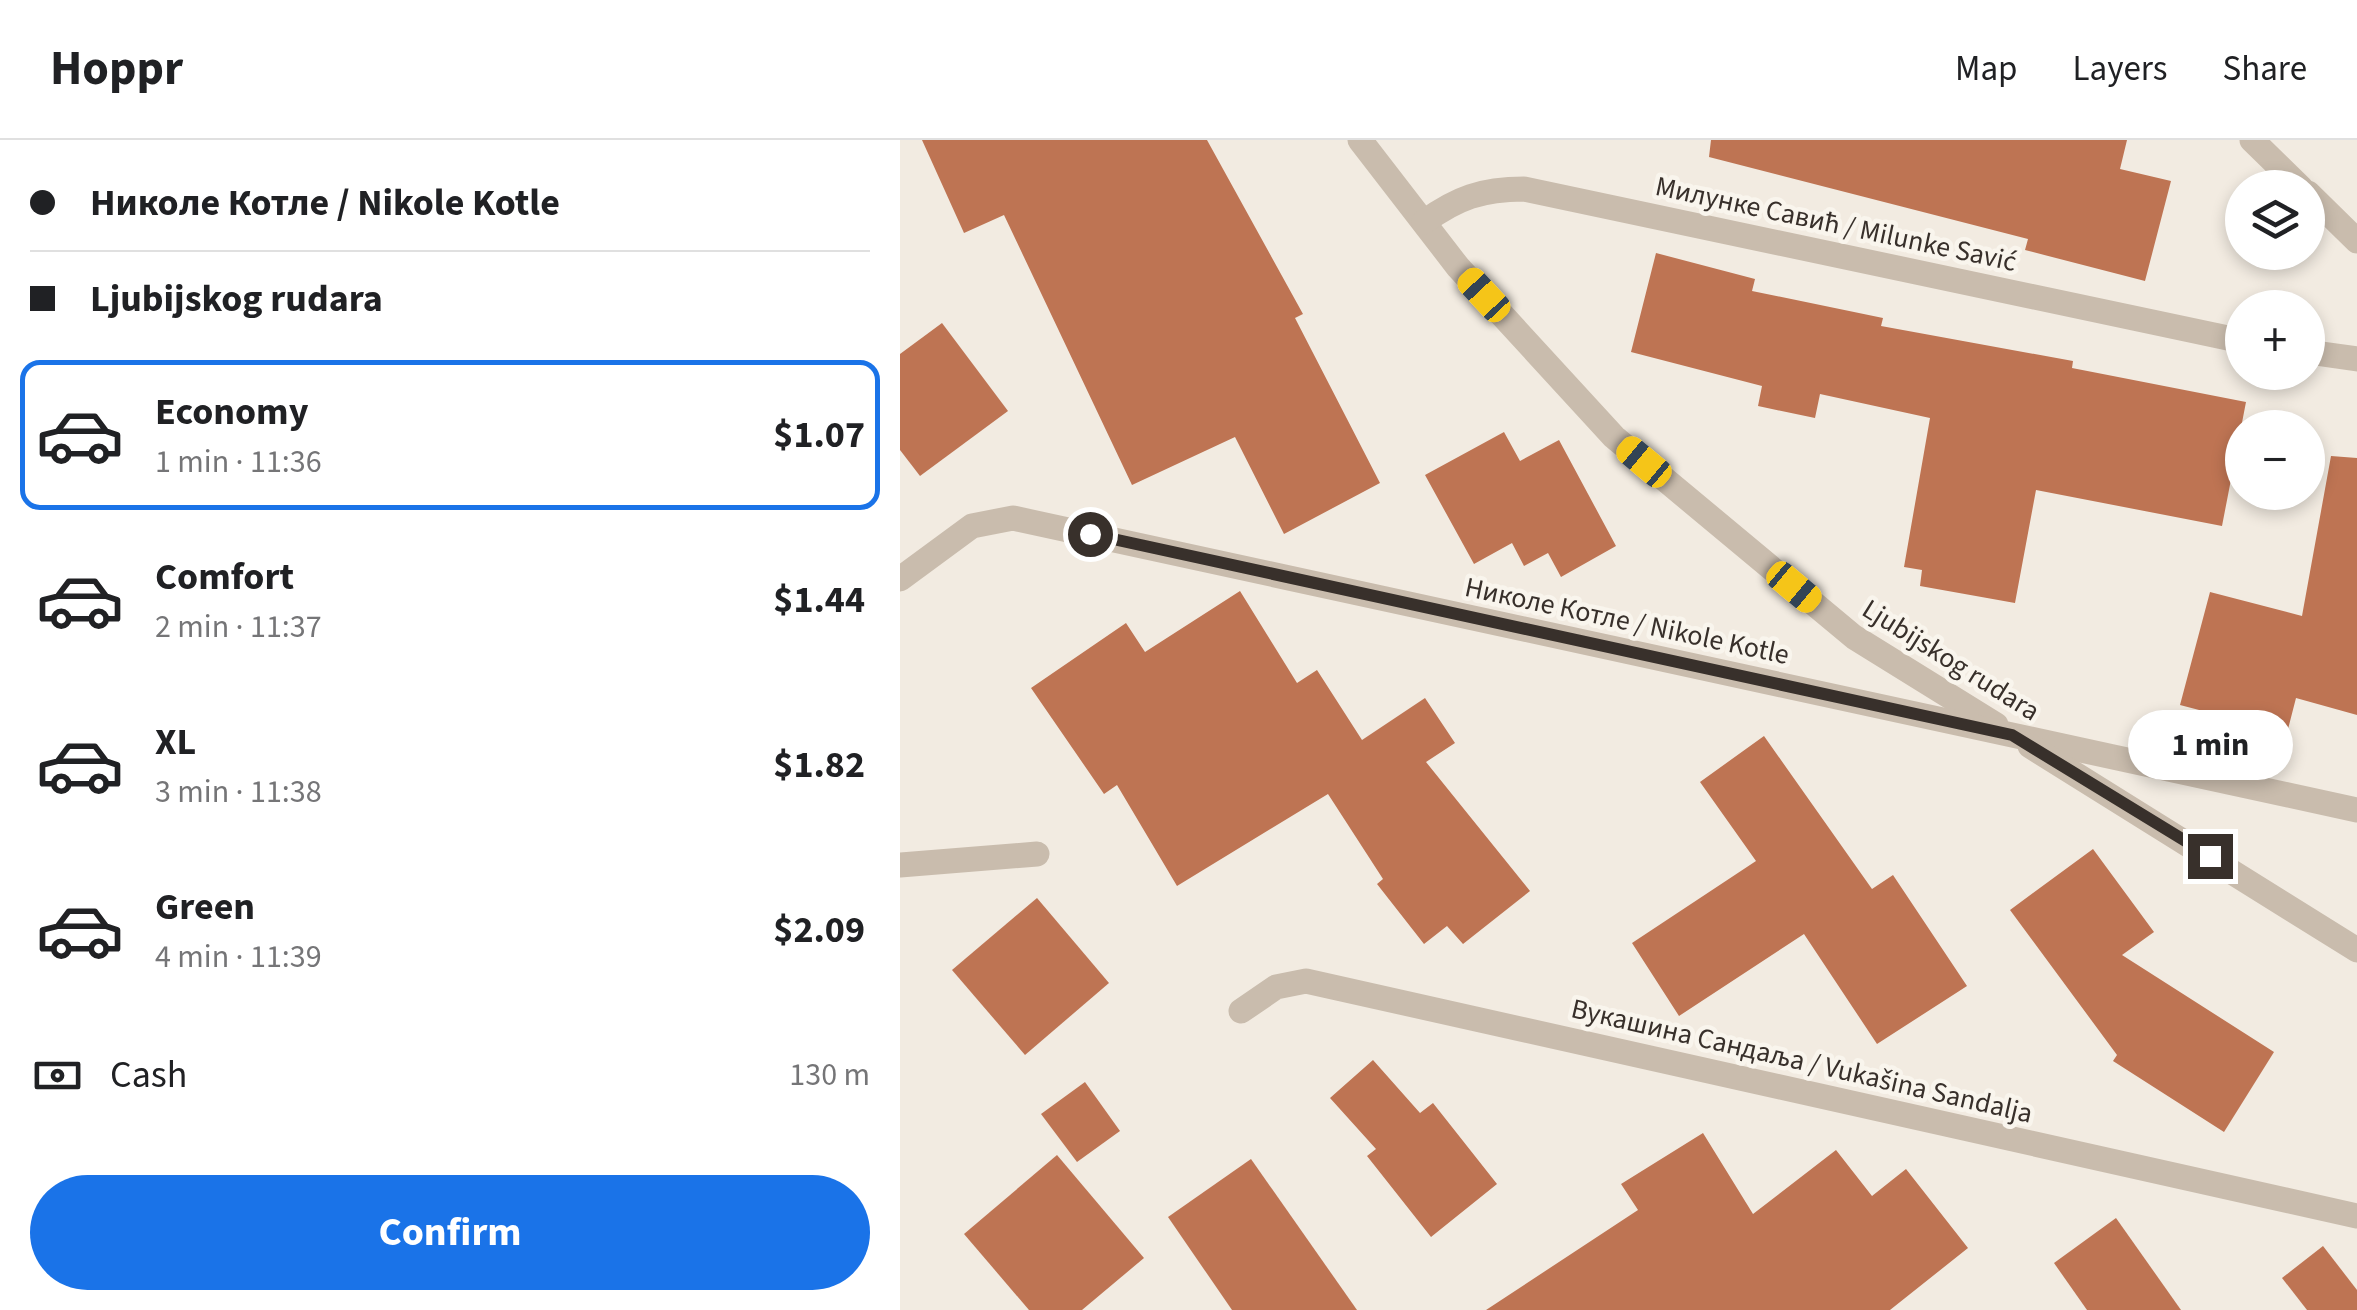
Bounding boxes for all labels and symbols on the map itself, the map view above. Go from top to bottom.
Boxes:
street label: Милунке Савић / Milunke Savić [1652,166,2021,282]
car [1453,263,1515,327]
car [1611,431,1677,493]
route start [1068,512,1113,557]
car [1761,556,1827,618]
street label: Николе Котле / Nikole Kotle [1461,567,1793,675]
street label: Ljubijskog rudara [1854,589,2048,731]
callout: 1 min [2128,711,2292,781]
route end [2188,834,2233,879]
street label: Вукашина Сандаља / Vukašina Sandalja [1567,988,2037,1134]

